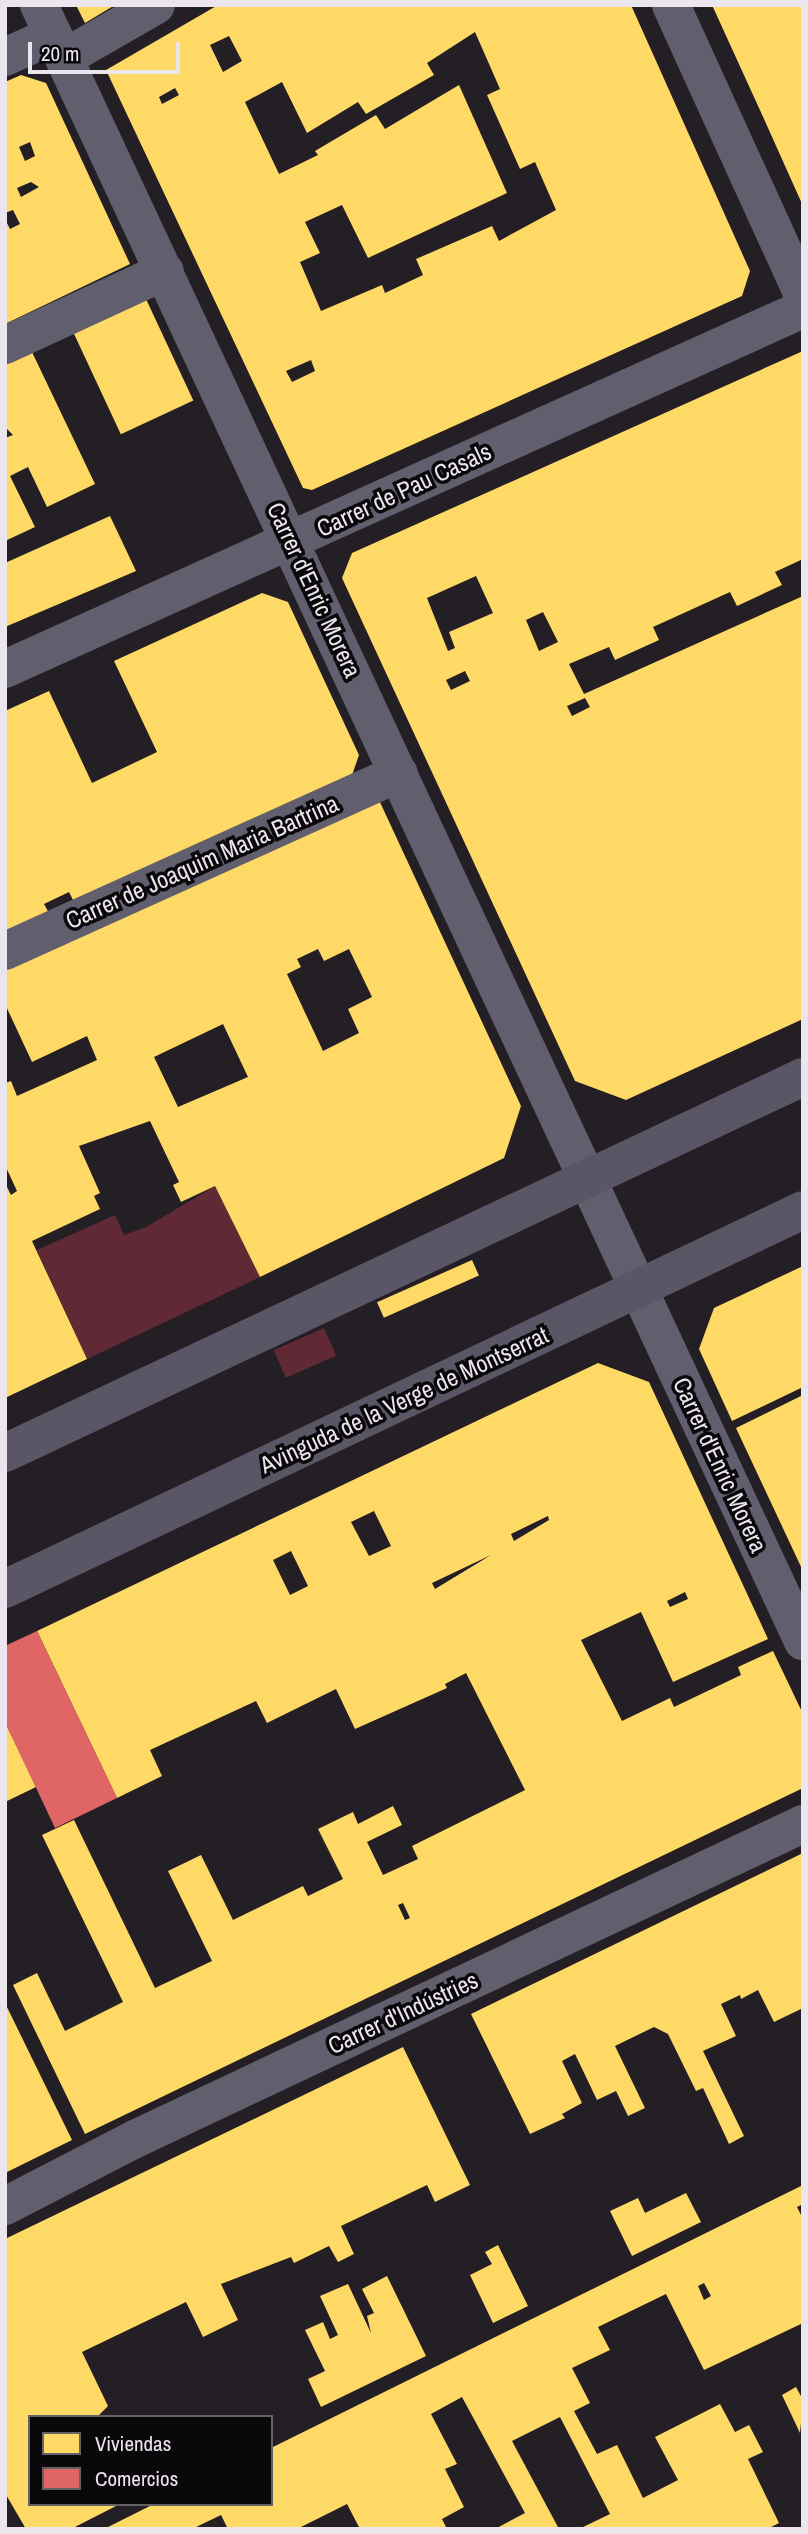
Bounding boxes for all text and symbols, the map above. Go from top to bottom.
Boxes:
scale bar [32,28,184,72]
text: 20 m [41,39,79,68]
street label: Carrer de Pau Casals [312,437,496,543]
street label: Carrer d'Enric Morera [261,498,367,682]
street label: Carrer de Joaquim Maria Bartrina [61,789,343,935]
street label: Avinguda de la Verge de Montserrat [255,1320,553,1480]
street label: Carrer d'Enric Morera [667,1373,773,1557]
street label: Carrer d'Indústries [323,1966,483,2060]
legend [28,2415,273,2506]
text: Viviendas [95,2429,171,2458]
text: Comercios [95,2464,178,2493]

